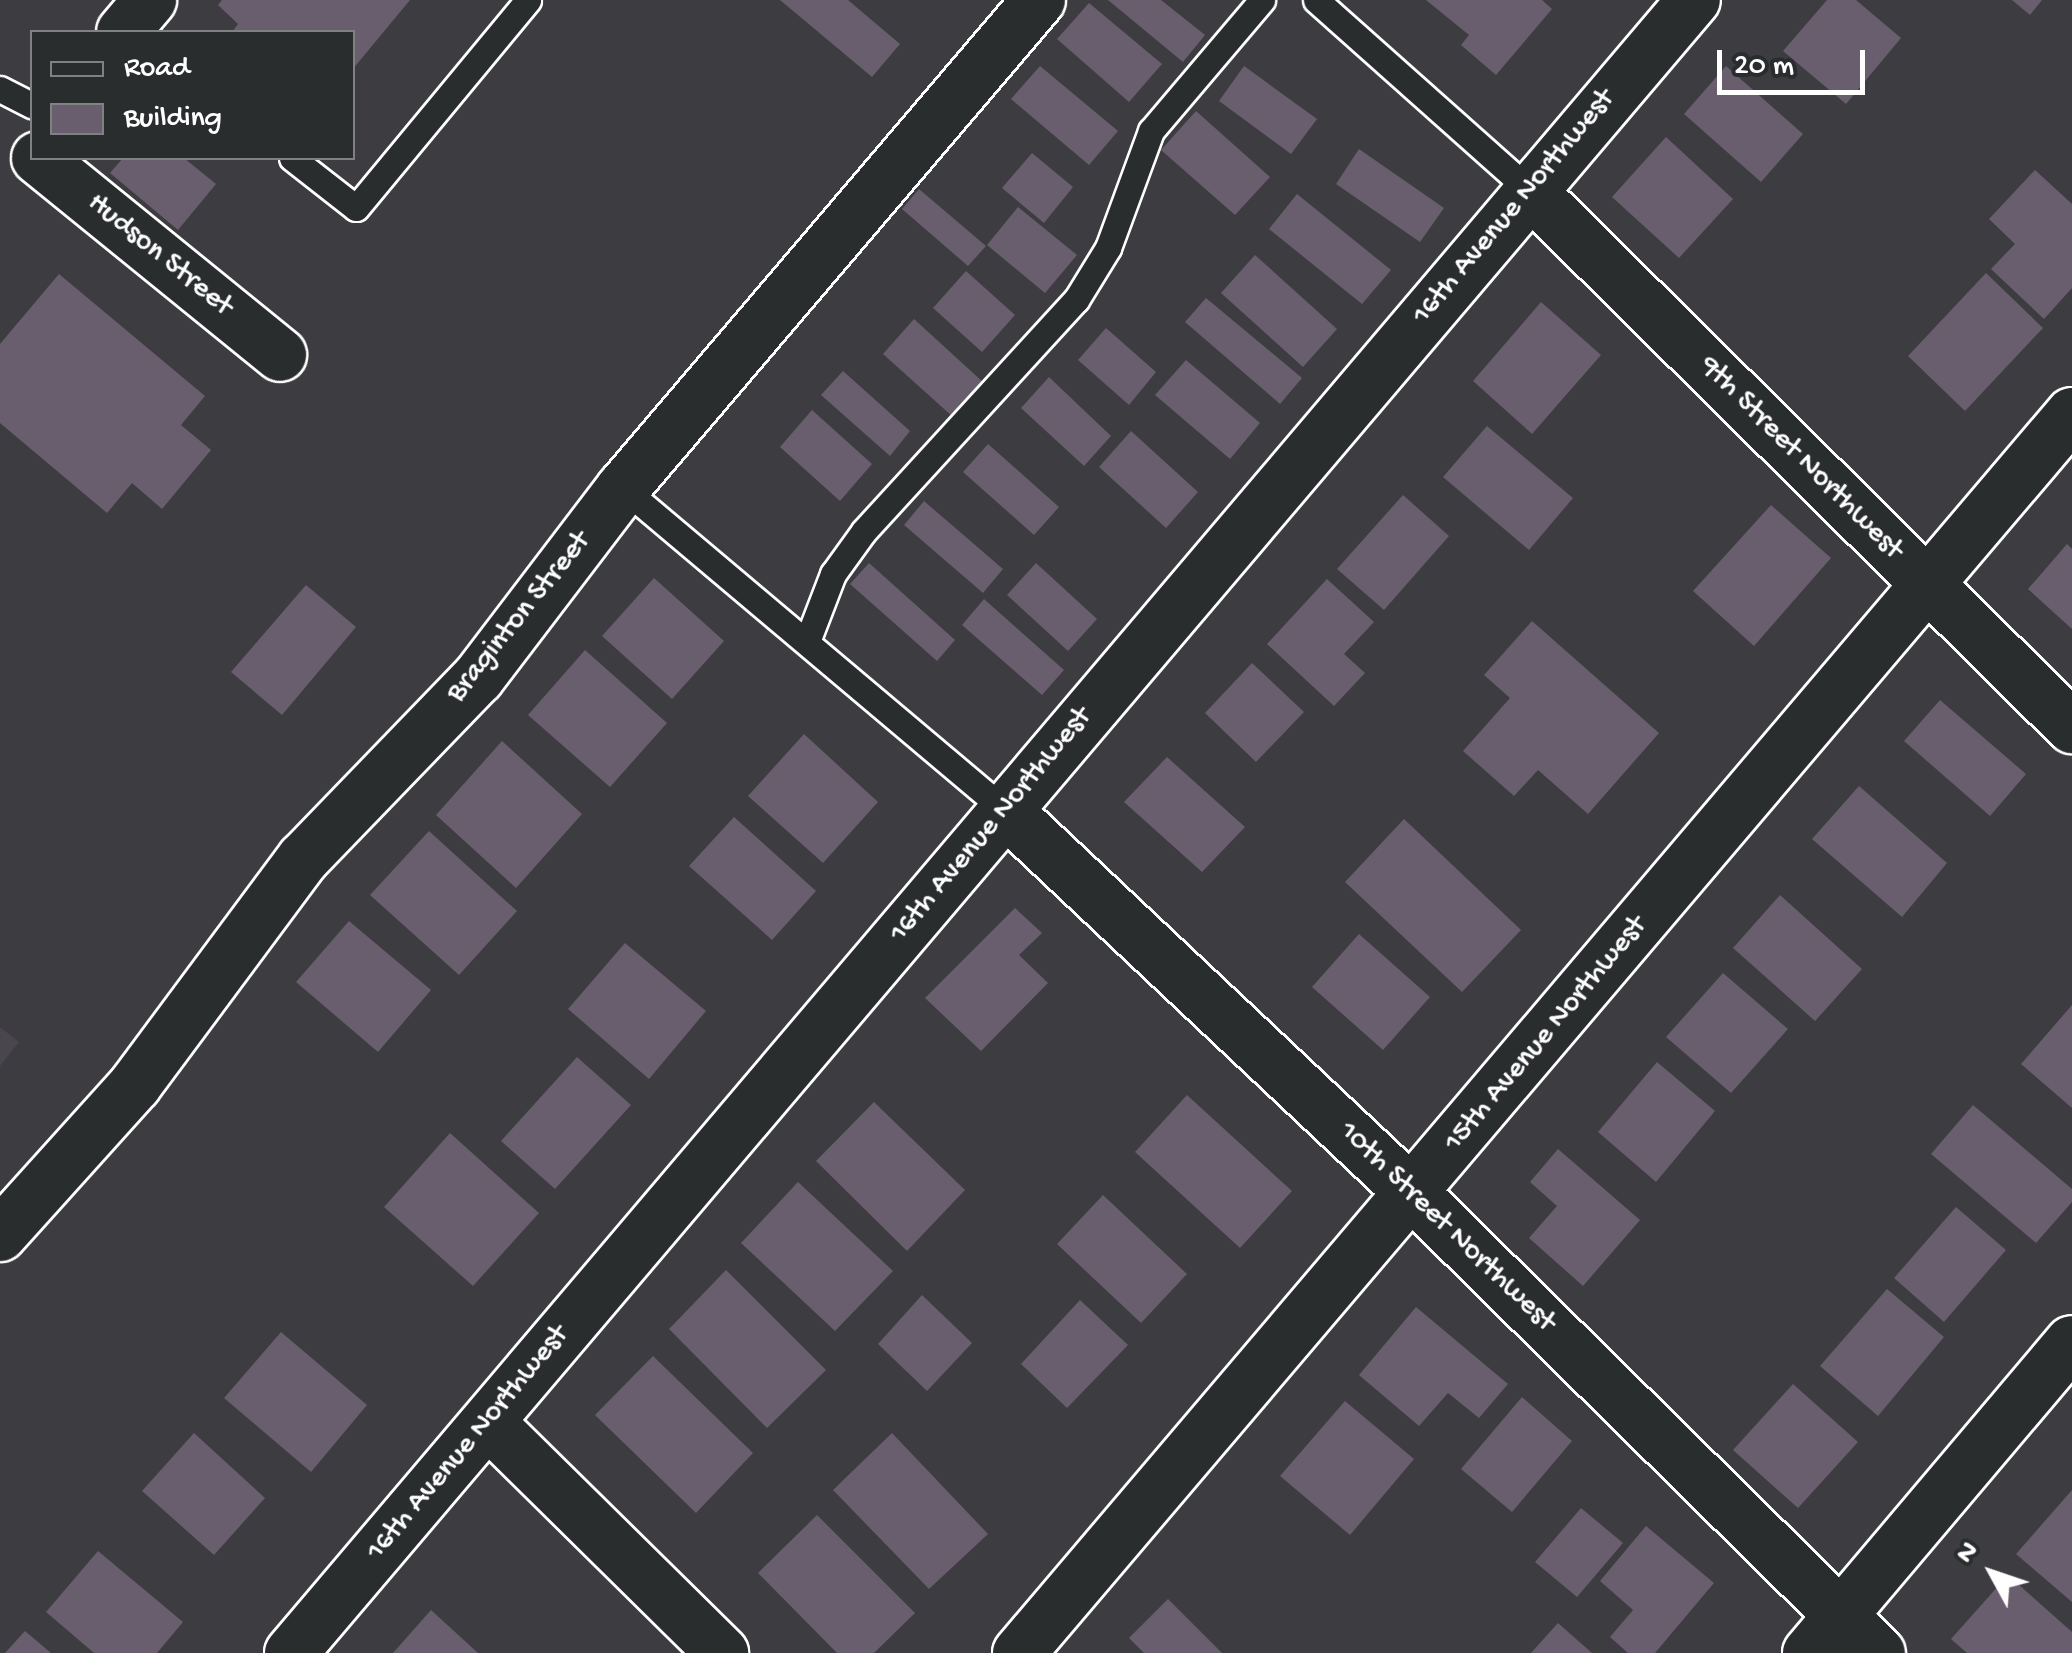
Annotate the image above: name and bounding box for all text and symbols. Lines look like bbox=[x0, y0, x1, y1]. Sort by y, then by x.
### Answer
legend bbox=[30, 30, 355, 160]
scale bar bbox=[1722, 30, 1870, 92]
text: 20 m bbox=[1734, 50, 1794, 85]
text: Road bbox=[124, 52, 190, 87]
street label: 16th Avenue Northwest bbox=[1406, 83, 1624, 333]
text: Building bbox=[124, 102, 222, 137]
street label: Hudson Street bbox=[79, 186, 239, 326]
street label: 9th Street Northwest bbox=[1690, 349, 1910, 569]
street label: Braginton Street bbox=[440, 525, 600, 711]
street label: 16th Avenue Northwest bbox=[883, 701, 1101, 951]
street label: 15th Avenue Northwest bbox=[1438, 910, 1656, 1160]
street label: 10th Street Northwest bbox=[1330, 1115, 1562, 1341]
street label: 16th Avenue Northwest bbox=[360, 1319, 578, 1569]
north arrow bbox=[1942, 1523, 2042, 1623]
text: N bbox=[1950, 1536, 1987, 1571]

